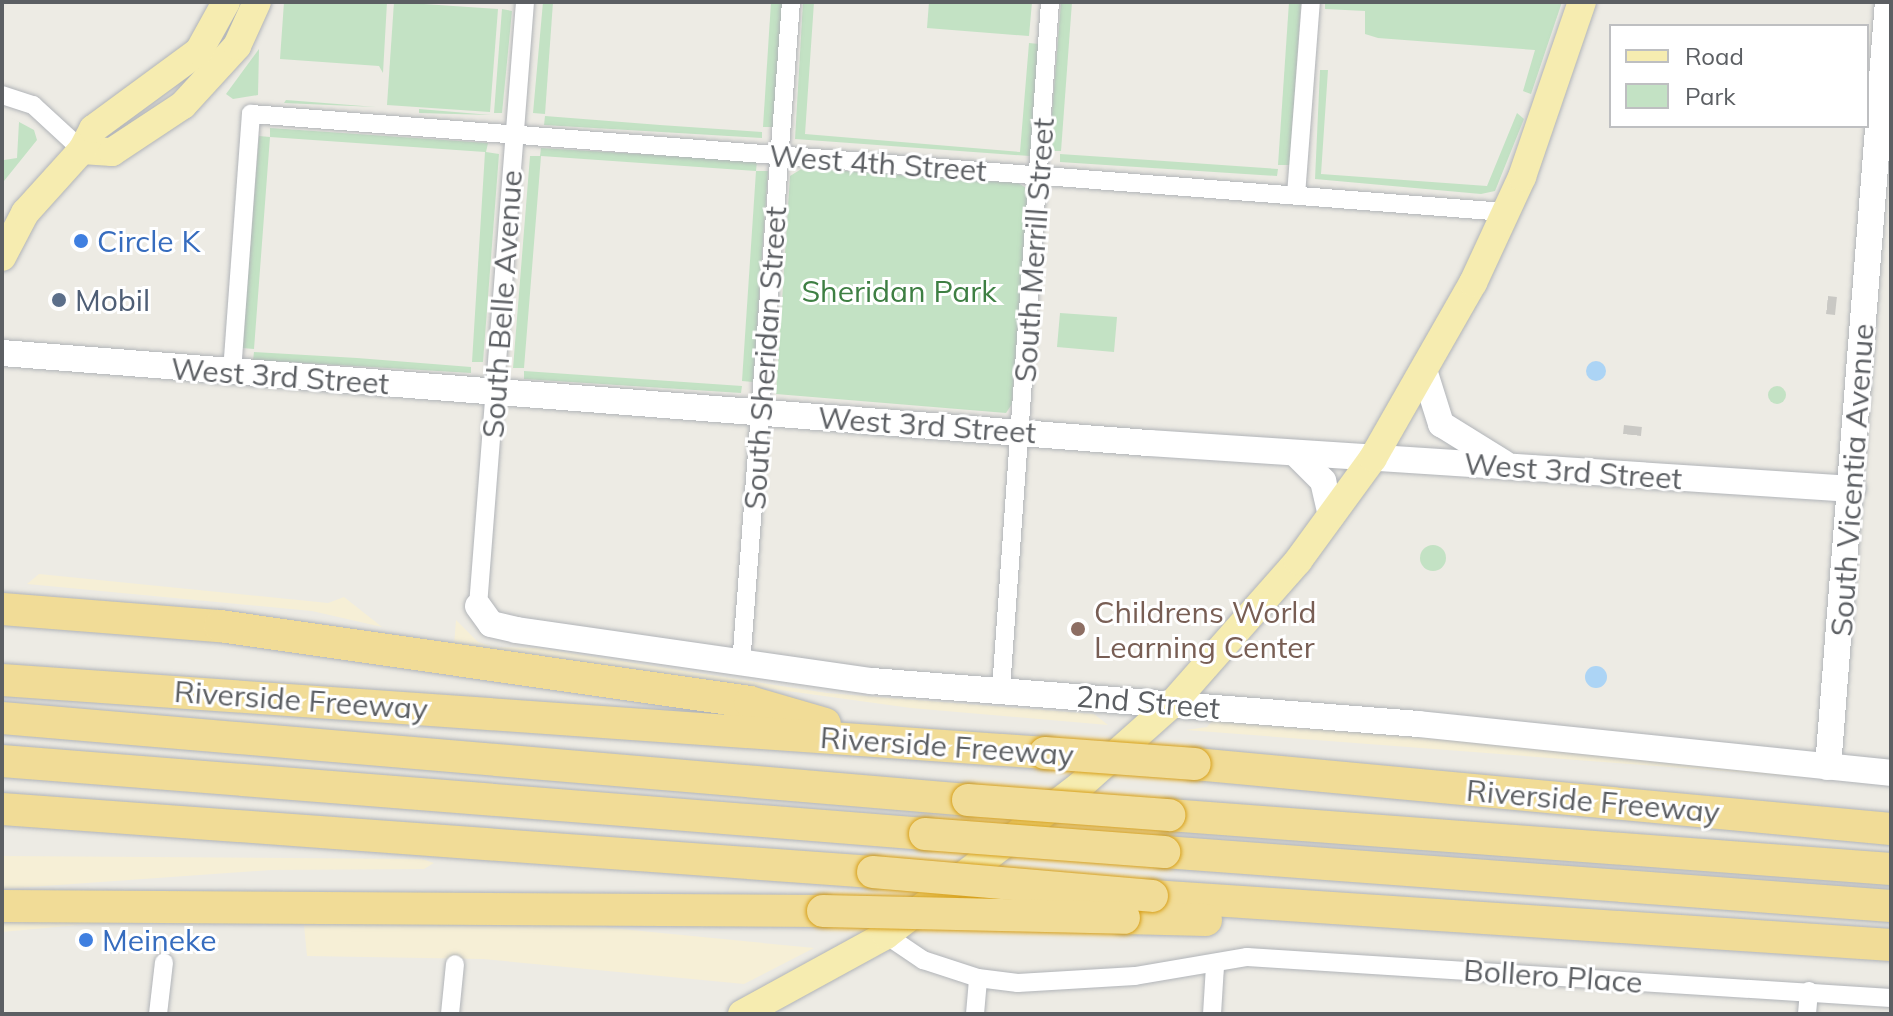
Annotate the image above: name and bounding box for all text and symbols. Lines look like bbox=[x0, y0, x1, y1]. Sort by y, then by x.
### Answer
legend bbox=[1609, 24, 1869, 128]
text: Road bbox=[1685, 41, 1744, 71]
text: Park bbox=[1685, 81, 1736, 111]
street label: South Merrill Street bbox=[1007, 117, 1061, 383]
street label: West 4th Street bbox=[768, 137, 988, 189]
street label: South Belle Avenue bbox=[475, 169, 529, 439]
street label: South Sheridan Street bbox=[736, 205, 794, 511]
place label: Circle K bbox=[97, 223, 201, 259]
marker: Circle K bbox=[72, 232, 90, 250]
park label: Sheridan Park bbox=[801, 273, 997, 309]
place label: Mobil bbox=[75, 282, 150, 318]
marker: Mobil bbox=[50, 291, 68, 309]
street label: South Vicentia Avenue bbox=[1823, 322, 1881, 638]
street label: West 3rd Street bbox=[170, 350, 390, 402]
street label: West 3rd Street bbox=[817, 399, 1037, 451]
street label: West 3rd Street bbox=[1463, 445, 1683, 497]
place label: Childrens World Learning Center bbox=[1094, 594, 1316, 664]
marker: Childrens World Learning Center bbox=[1069, 620, 1087, 638]
street label: Riverside Freeway bbox=[173, 673, 429, 727]
street label: 2nd Street bbox=[1075, 678, 1221, 726]
street label: Riverside Freeway bbox=[819, 719, 1075, 773]
street label: Riverside Freeway bbox=[1465, 772, 1721, 830]
place label: Meineke bbox=[102, 922, 216, 958]
marker: Meineke bbox=[77, 931, 95, 949]
street label: Bollero Place bbox=[1462, 952, 1644, 1000]

